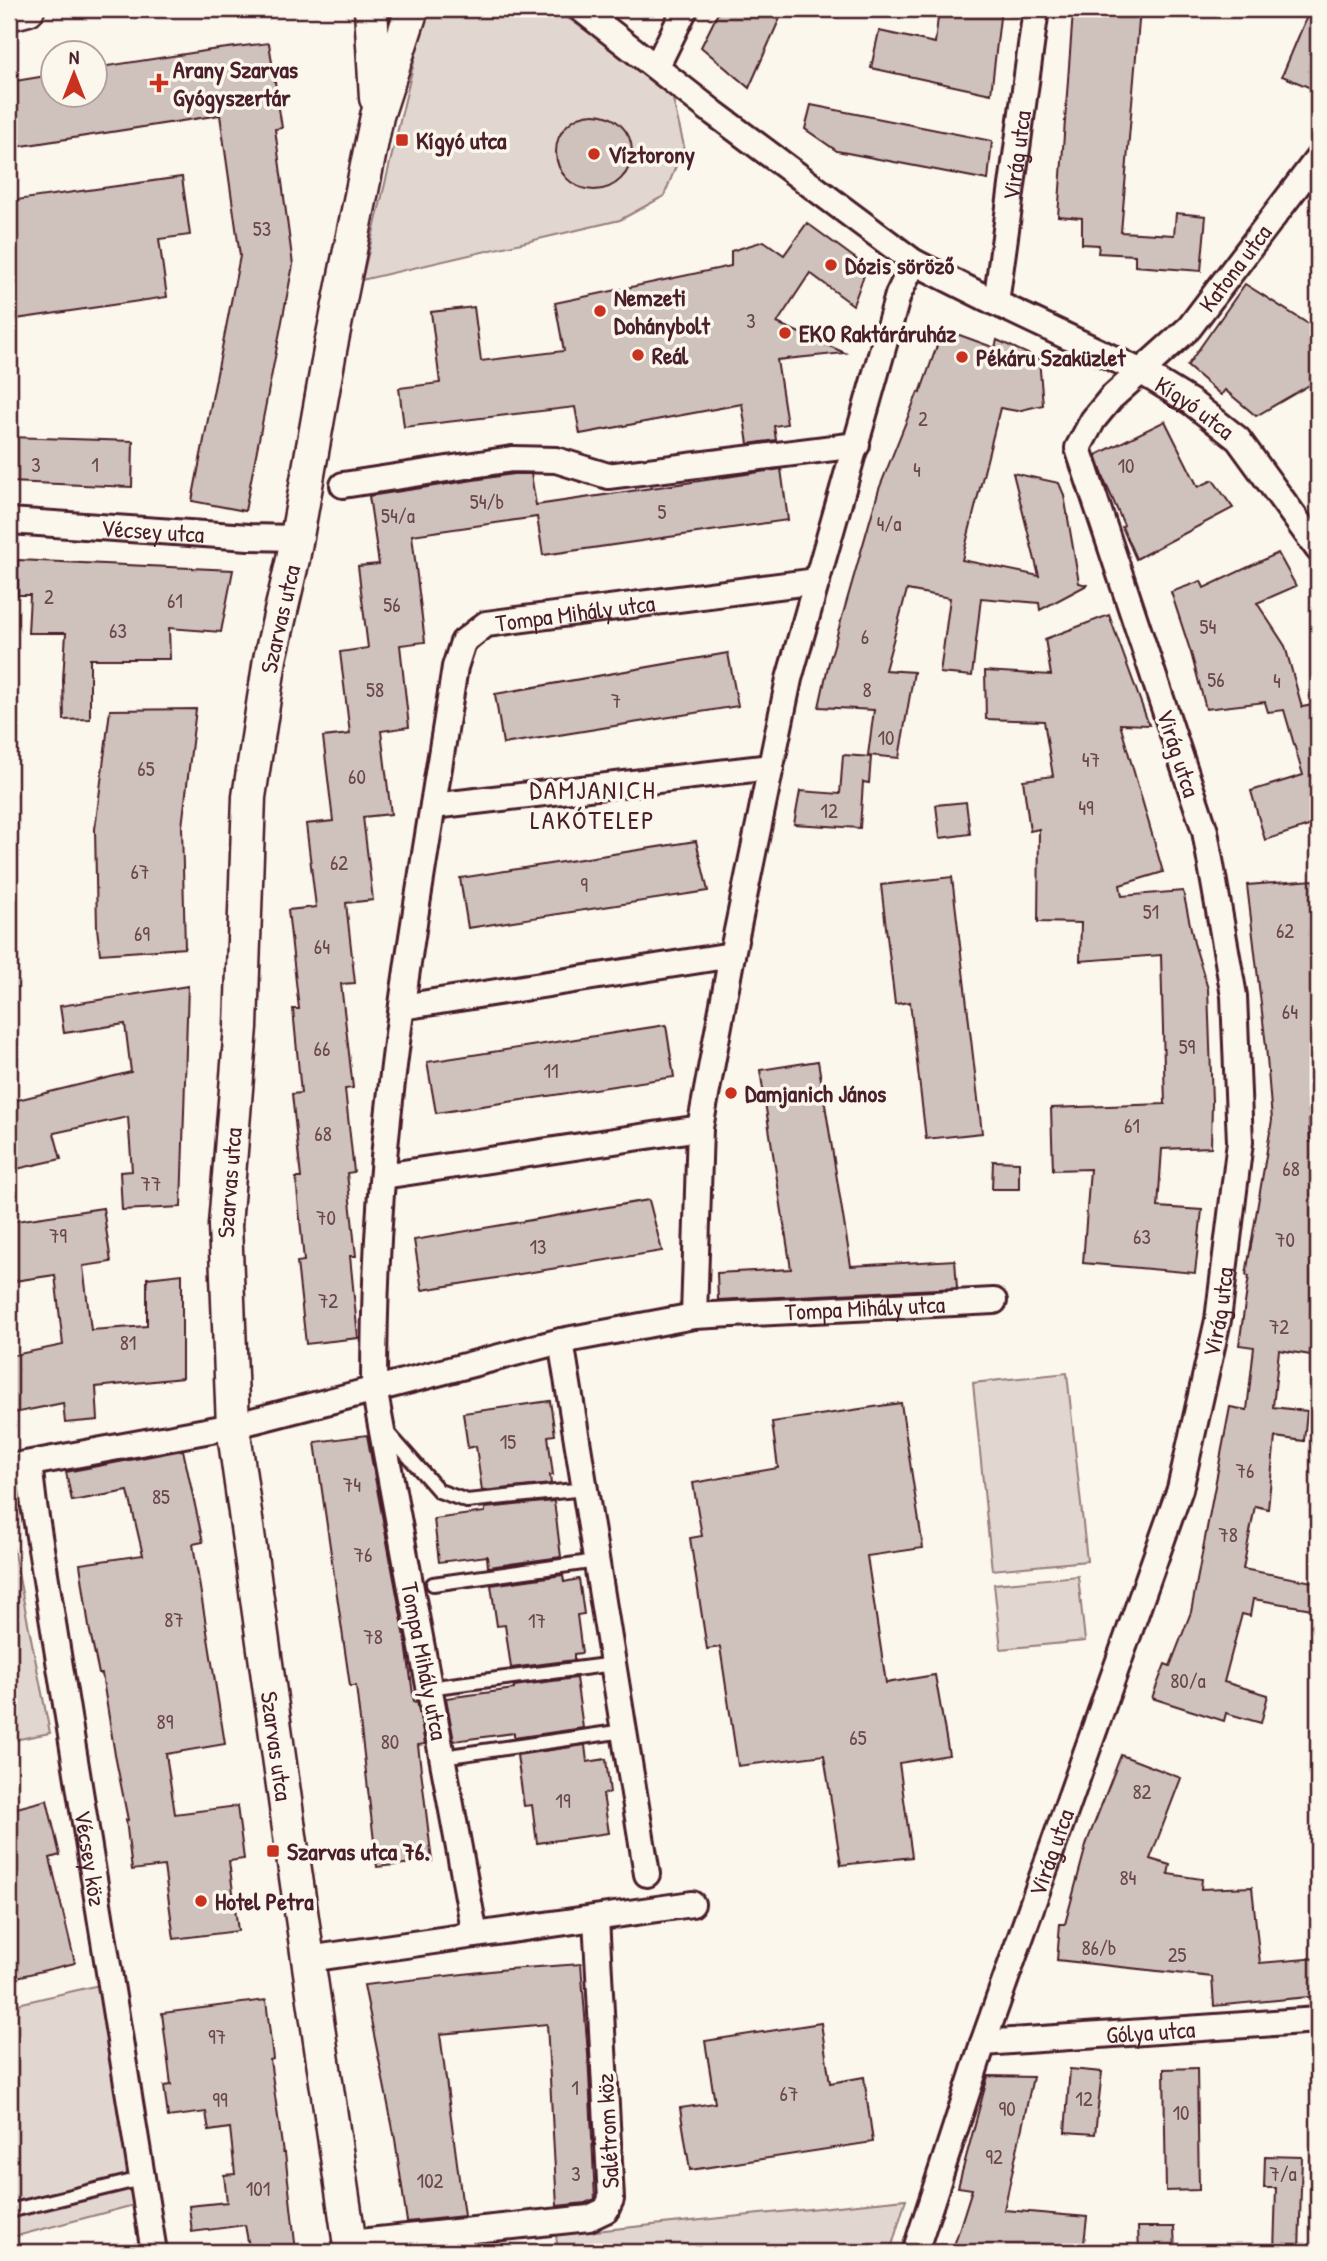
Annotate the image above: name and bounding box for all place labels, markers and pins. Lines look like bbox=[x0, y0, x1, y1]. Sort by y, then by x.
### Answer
place label: Arany Szarvas Gyógyszertár bbox=[173, 53, 298, 114]
marker: Arany Szarvas Gyógyszertár bbox=[151, 75, 167, 91]
place label: Kígyó utca bbox=[416, 124, 507, 157]
marker: Kígyó utca bbox=[394, 132, 410, 148]
place label: Víztorony bbox=[608, 138, 695, 171]
marker: Víztorony bbox=[586, 146, 602, 162]
place label: Dózis söröző bbox=[845, 249, 955, 281]
marker: Dózis söröző bbox=[823, 257, 839, 273]
place label: Nemzeti Dohánybolt bbox=[614, 281, 711, 342]
marker: Nemzeti Dohánybolt bbox=[592, 303, 608, 319]
place label: EKO Raktáráruház bbox=[799, 317, 957, 349]
marker: EKO Raktáráruház bbox=[777, 325, 793, 341]
place label: Reál bbox=[652, 339, 689, 371]
place label: Pékáru Szaküzlet bbox=[976, 341, 1126, 373]
marker: Reál bbox=[630, 347, 646, 363]
marker: Pékáru Szaküzlet bbox=[954, 349, 970, 365]
place label: Damjanich János bbox=[745, 1077, 886, 1109]
marker: Damjanich János bbox=[723, 1085, 739, 1101]
place label: Szarvas utca 76. bbox=[287, 1835, 429, 1867]
marker: Szarvas utca 76. bbox=[265, 1843, 281, 1859]
place label: Hotel Petra bbox=[215, 1885, 314, 1917]
marker: Hotel Petra bbox=[193, 1893, 209, 1909]

